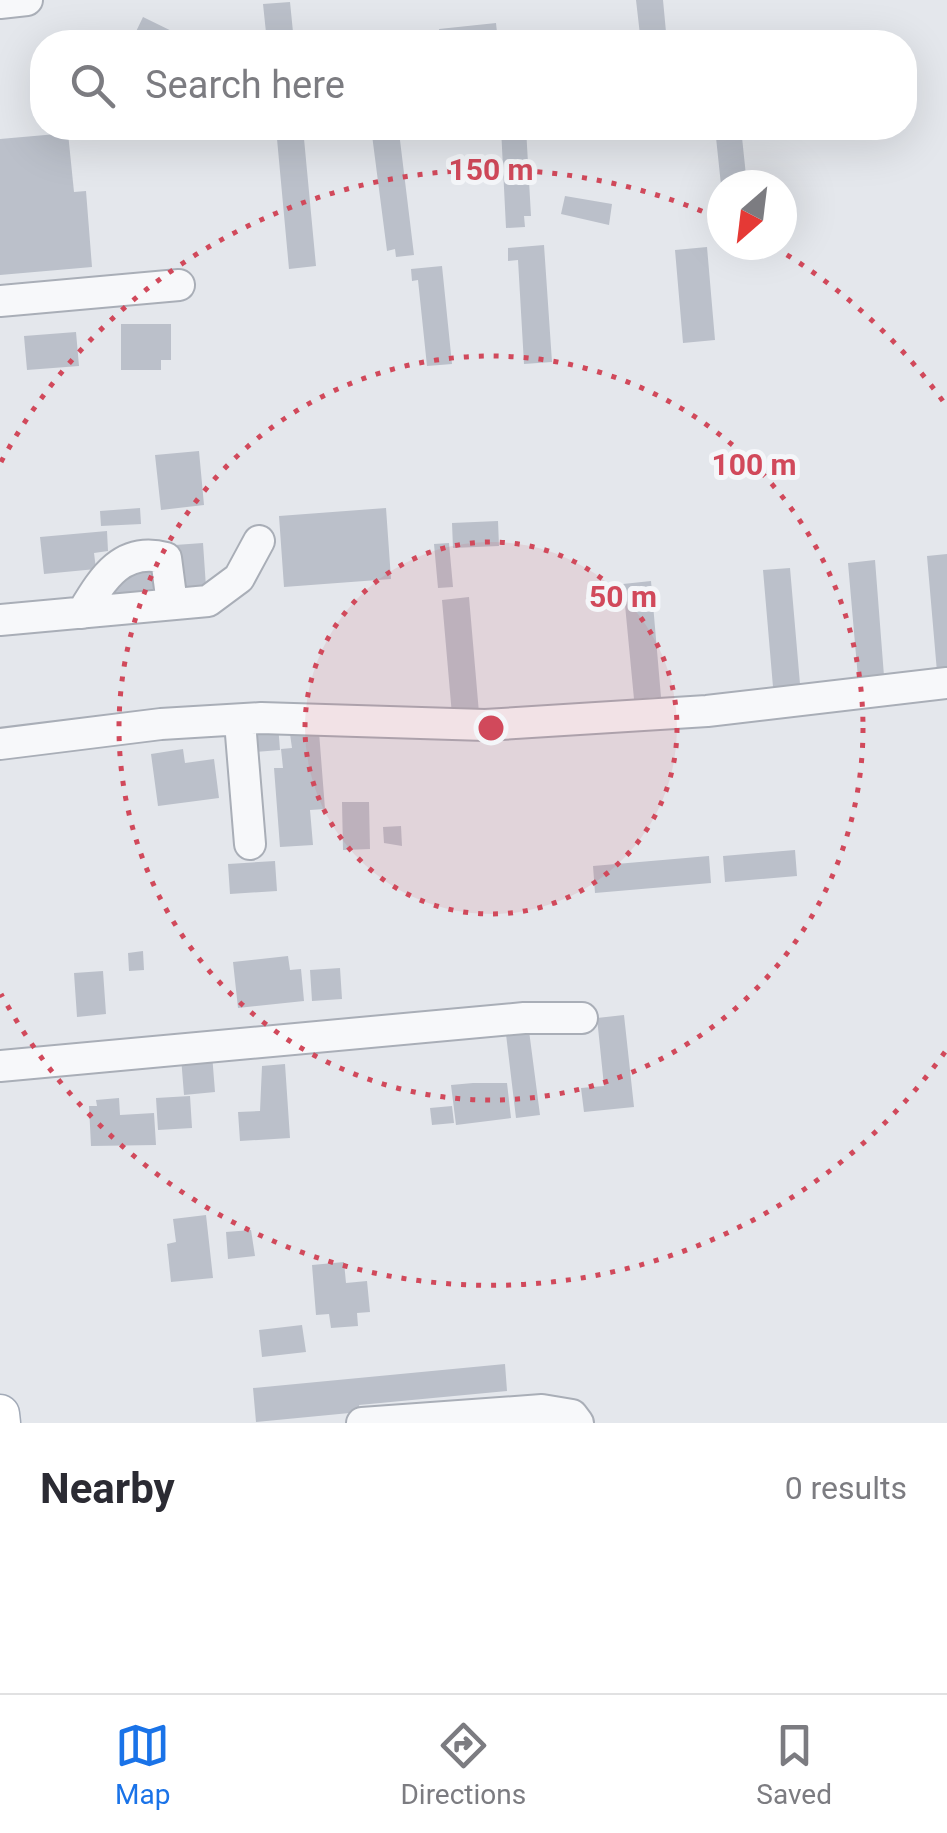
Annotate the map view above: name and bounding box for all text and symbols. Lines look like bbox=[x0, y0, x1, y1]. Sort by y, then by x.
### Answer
search box bbox=[30, 30, 917, 140]
icon: search bbox=[65, 58, 120, 113]
text: Search here bbox=[145, 63, 345, 107]
text: 150 m bbox=[448, 152, 534, 187]
north arrow bbox=[707, 170, 797, 260]
text: 100 m bbox=[711, 447, 797, 482]
text: 50 m bbox=[589, 579, 657, 614]
centre of rings bbox=[473, 710, 509, 746]
text: Nearby bbox=[40, 1464, 175, 1513]
text: 0 results bbox=[785, 1469, 907, 1507]
tab: Map bbox=[115, 1718, 170, 1811]
tab: Directions bbox=[400, 1718, 526, 1811]
tab: Saved bbox=[756, 1718, 832, 1811]

